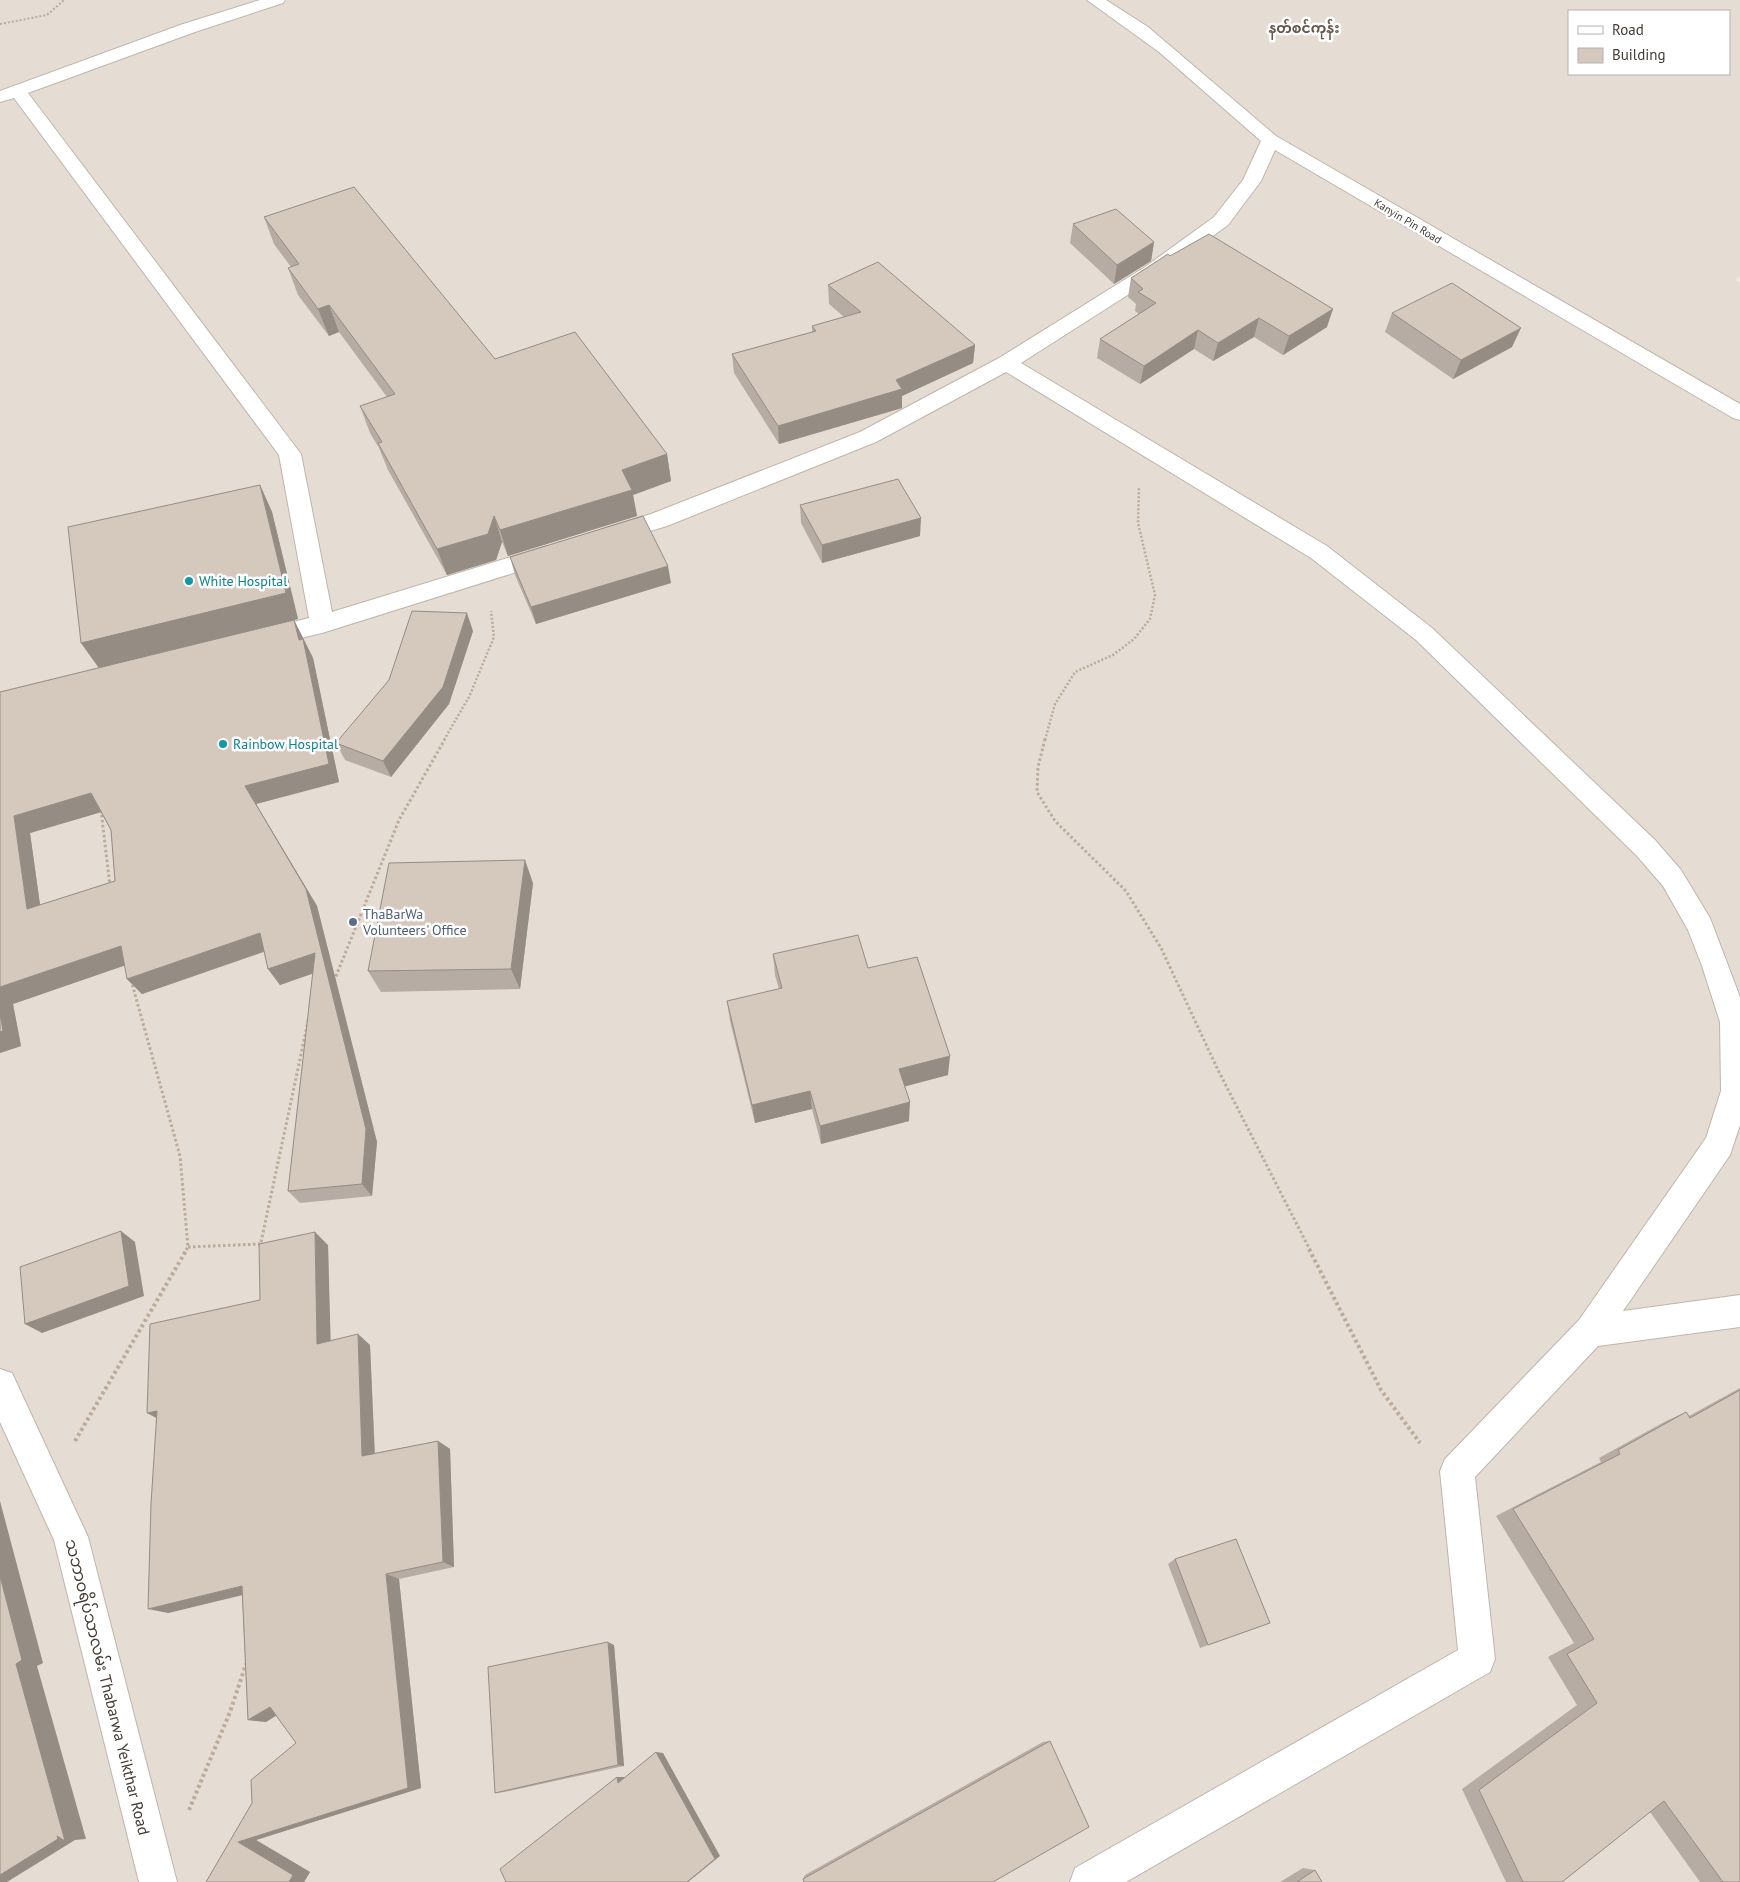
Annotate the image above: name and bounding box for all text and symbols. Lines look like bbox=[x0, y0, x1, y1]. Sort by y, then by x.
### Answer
legend bbox=[1568, 10, 1730, 75]
district label: နတ်စင်ကုန်း bbox=[1268, 18, 1340, 40]
text: Road bbox=[1612, 20, 1644, 39]
text: Building bbox=[1612, 45, 1666, 64]
street label: Kanyin Pin Road bbox=[1372, 195, 1444, 247]
place label: White Hospital bbox=[199, 572, 287, 590]
marker: White Hospital bbox=[183, 575, 195, 587]
place label: Rainbow Hospital bbox=[233, 735, 338, 753]
marker: Rainbow Hospital bbox=[217, 738, 229, 750]
place label: ThaBarWa Volunteers' Office bbox=[362, 905, 467, 939]
marker: ThaBarWa Volunteers' Office bbox=[347, 916, 359, 928]
street label: သဘာဝရိပ်သာလမ်း Thabarwa Yeikthar Road bbox=[58, 1537, 155, 1838]

